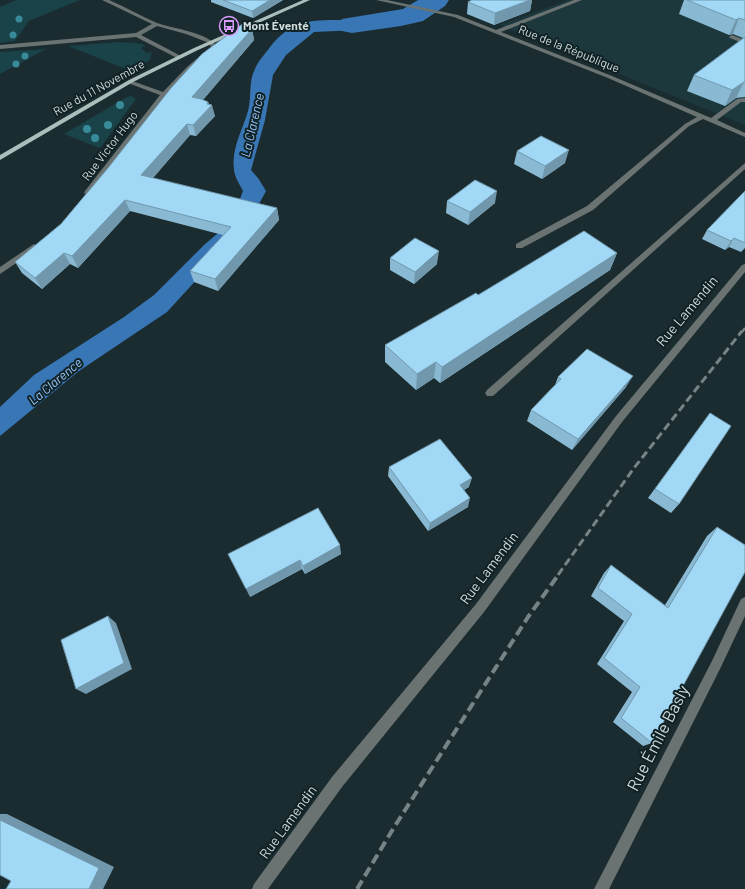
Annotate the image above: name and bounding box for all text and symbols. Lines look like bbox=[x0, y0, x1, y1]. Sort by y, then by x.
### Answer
bus stop icon: Mont Éventé bbox=[218, 15, 240, 37]
place label: Mont Éventé bbox=[243, 18, 309, 32]
street label: Rue de la République bbox=[517, 21, 622, 75]
street label: Rue du 11 Novembre bbox=[50, 56, 147, 118]
water label: La Clarence bbox=[237, 91, 267, 159]
street label: Rue Victor Hugo bbox=[78, 108, 140, 183]
street label: Rue Lamendin bbox=[652, 272, 721, 349]
water label: La Clarence bbox=[25, 354, 85, 408]
street label: Rue Lamendin bbox=[456, 528, 521, 607]
street label: Rue Émile Basly bbox=[622, 681, 692, 794]
street label: Rue Lamendin bbox=[255, 782, 320, 862]

